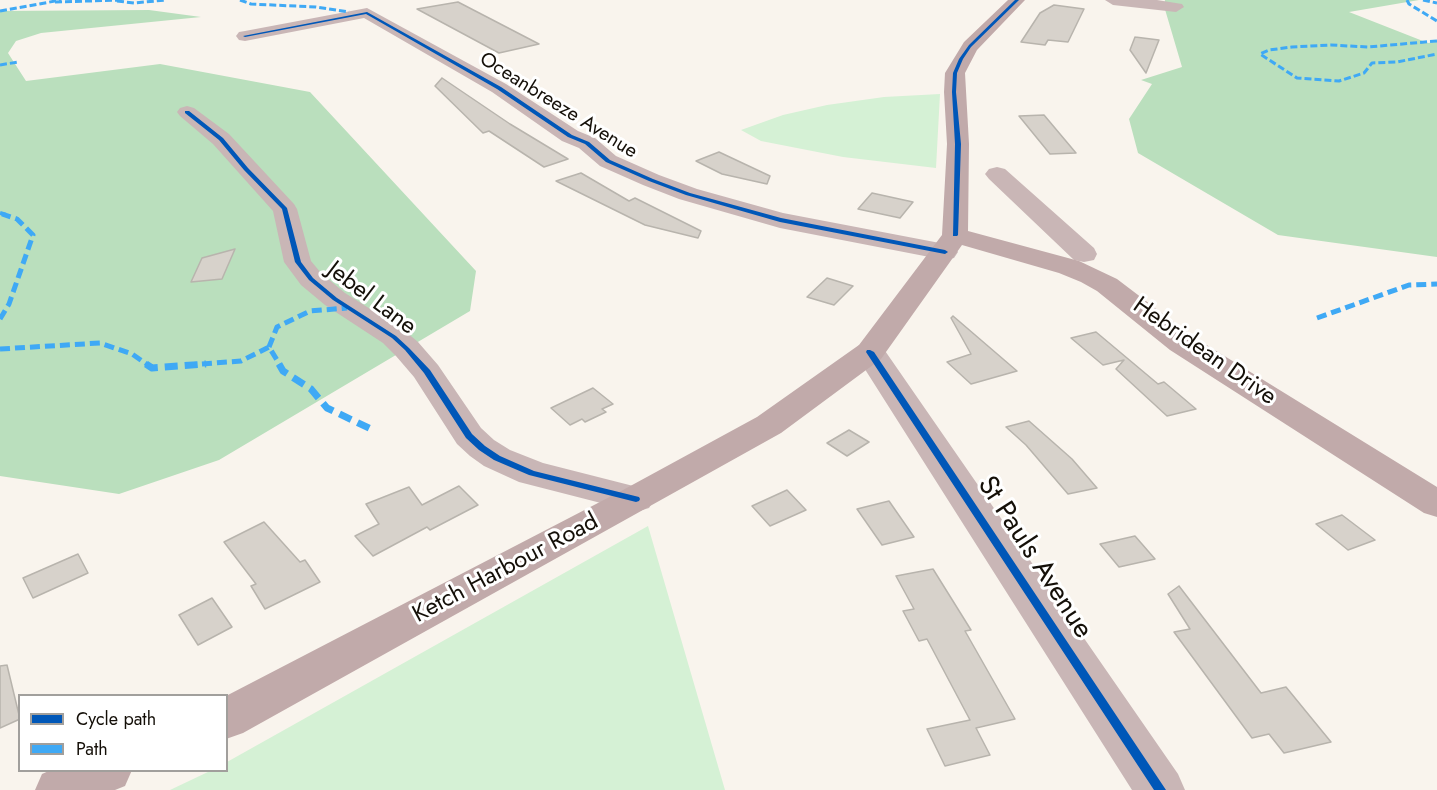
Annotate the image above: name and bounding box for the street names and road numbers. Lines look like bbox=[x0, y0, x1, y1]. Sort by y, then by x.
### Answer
street label: Oceanbreeze Avenue bbox=[475, 48, 641, 164]
street label: Jebel Lane bbox=[321, 256, 421, 342]
street label: Hebridean Drive bbox=[1127, 292, 1281, 412]
street label: St Pauls Avenue bbox=[969, 471, 1099, 645]
street label: Ketch Harbour Road bbox=[408, 508, 604, 630]

